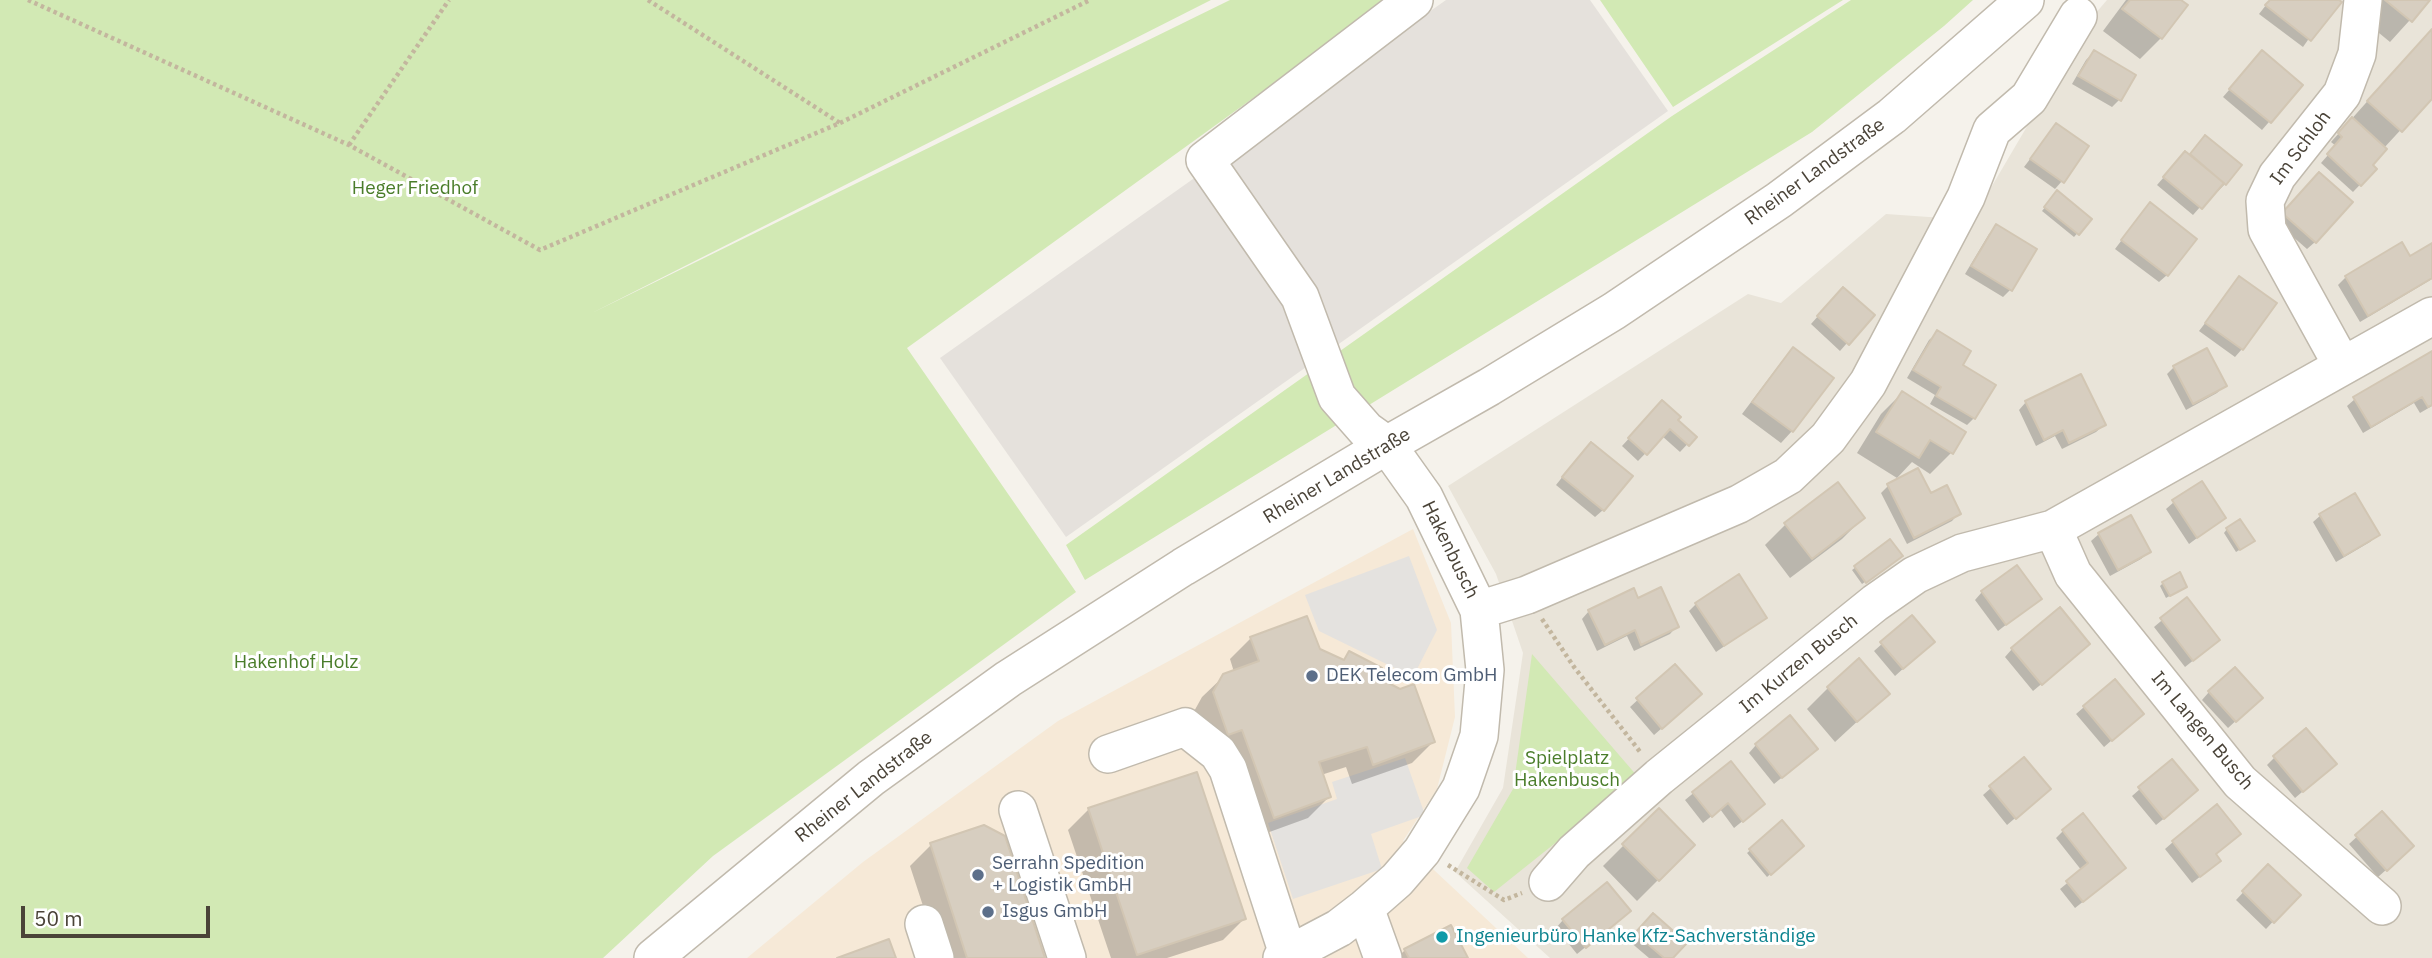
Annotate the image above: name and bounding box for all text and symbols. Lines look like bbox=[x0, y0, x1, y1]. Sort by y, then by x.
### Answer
street label: Im Schloh bbox=[2266, 107, 2336, 189]
street label: Rheiner Landstraße bbox=[1740, 113, 1890, 231]
park label: Heger Friedhof bbox=[352, 178, 478, 200]
street label: Rheiner Landstraße bbox=[1259, 423, 1415, 529]
street label: Hakenbusch bbox=[1417, 497, 1483, 603]
street label: Im Kurzen Busch bbox=[1735, 609, 1863, 719]
park label: Hakenhof Holz bbox=[234, 652, 358, 674]
place label: DEK Telecom GmbH bbox=[1326, 665, 1497, 687]
street label: Im Langen Busch bbox=[2146, 667, 2258, 795]
marker: DEK Telecom GmbH bbox=[1304, 668, 1320, 684]
street label: Rheiner Landstraße bbox=[791, 726, 937, 848]
park label: Spielplatz Hakenbusch bbox=[1514, 748, 1620, 792]
place label: Serrahn Spedition + Logistik GmbH bbox=[992, 853, 1145, 897]
marker: Serrahn Spedition + Logistik GmbH bbox=[970, 867, 986, 883]
scale bar bbox=[24, 892, 214, 936]
place label: Isgus GmbH bbox=[1002, 901, 1107, 923]
text: 50 m bbox=[34, 904, 83, 932]
marker: Isgus GmbH bbox=[980, 904, 996, 920]
place label: Ingenieurbüro Hanke Kfz-Sachverständige bbox=[1456, 926, 1816, 948]
marker: Ingenieurbüro Hanke Kfz-Sachverständige bbox=[1434, 929, 1450, 945]

